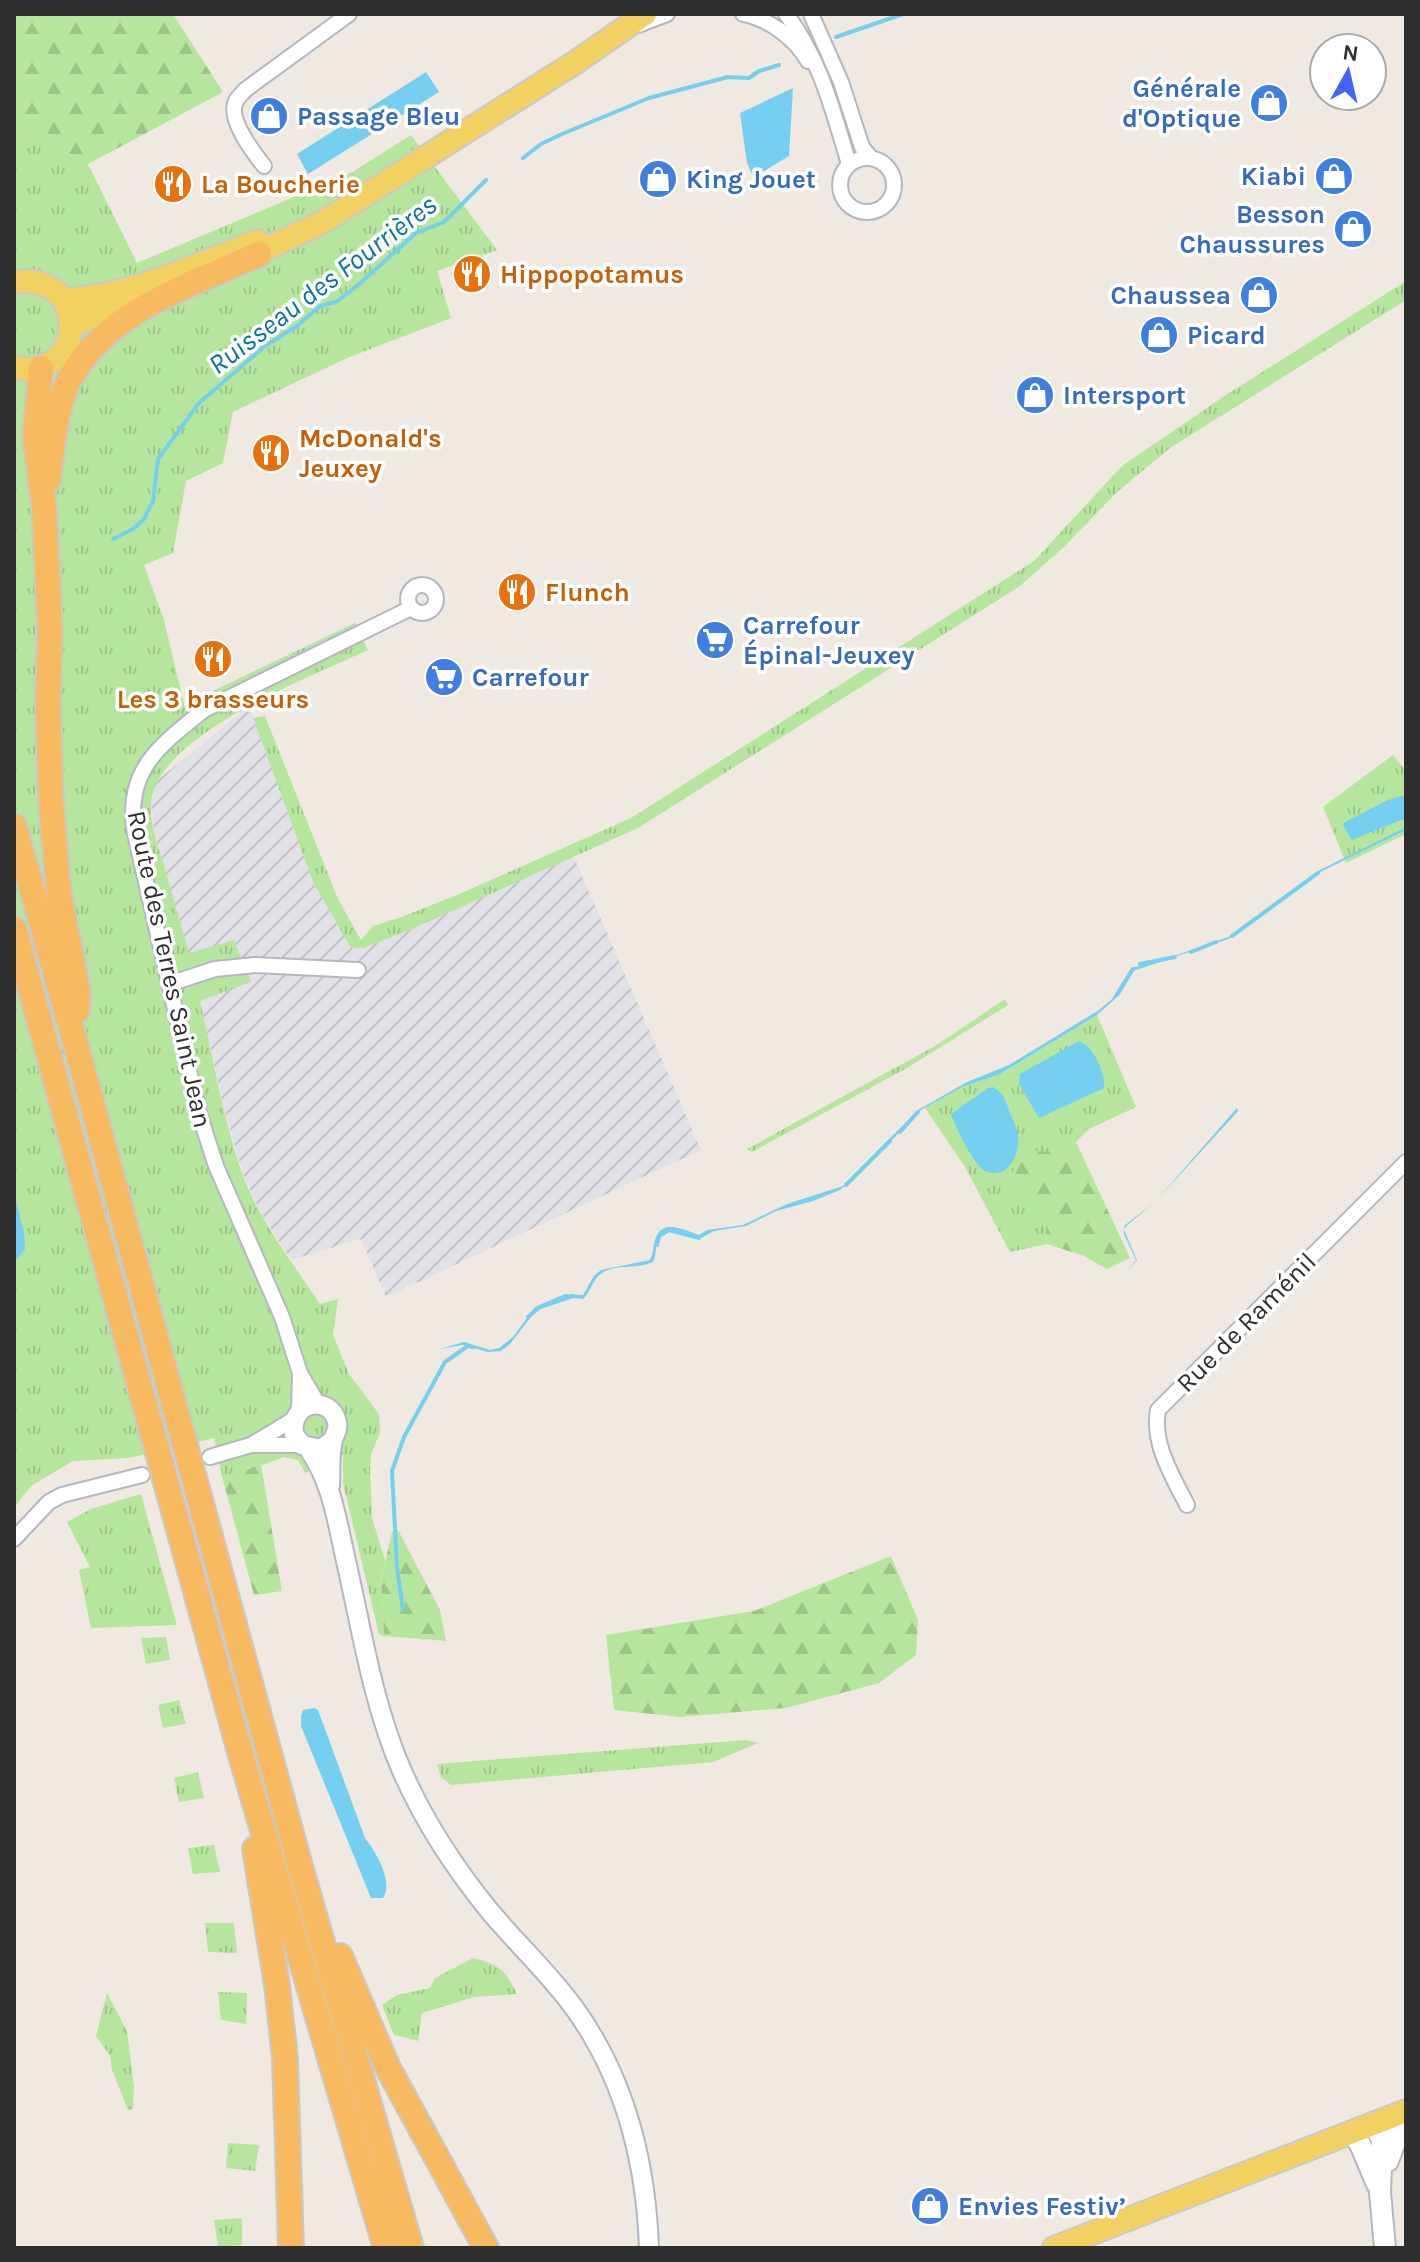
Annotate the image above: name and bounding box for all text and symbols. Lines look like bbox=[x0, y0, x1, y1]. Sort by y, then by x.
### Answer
north arrow bbox=[1308, 32, 1388, 112]
text: N bbox=[1341, 39, 1360, 67]
place label: Générale d'Optique bbox=[1122, 73, 1241, 134]
shop icon: Générale d'Optique bbox=[1248, 82, 1290, 124]
shop icon: Passage Bleu bbox=[248, 95, 290, 137]
place label: Passage Bleu bbox=[297, 101, 460, 132]
shop icon: Kiabi bbox=[1313, 155, 1355, 197]
shop icon: King Jouet bbox=[637, 158, 679, 200]
place label: Kiabi bbox=[1241, 161, 1306, 192]
restaurant icon: La Boucherie bbox=[152, 163, 194, 205]
place label: King Jouet bbox=[686, 164, 816, 195]
place label: La Boucherie bbox=[201, 169, 360, 200]
water label: Ruisseau des Fourrières bbox=[202, 188, 443, 381]
place label: Besson Chaussures bbox=[1179, 199, 1325, 260]
shop icon: Besson Chaussures bbox=[1332, 208, 1374, 250]
restaurant icon: Hippopotamus bbox=[451, 253, 493, 295]
place label: Hippopotamus bbox=[500, 259, 684, 290]
shop icon: Chaussea bbox=[1238, 274, 1280, 316]
place label: Chaussea bbox=[1110, 280, 1231, 311]
shop icon: Picard bbox=[1138, 314, 1180, 356]
place label: Picard bbox=[1187, 320, 1266, 351]
shop icon: Intersport bbox=[1014, 374, 1056, 416]
place label: Intersport bbox=[1063, 380, 1186, 411]
place label: McDonald's Jeuxey bbox=[299, 423, 442, 484]
restaurant icon: McDonald's Jeuxey bbox=[250, 432, 292, 474]
restaurant icon: Flunch bbox=[496, 571, 538, 613]
place label: Flunch bbox=[545, 577, 630, 608]
place label: Carrefour Épinal-Jeuxey bbox=[743, 610, 915, 671]
supermarket icon: Carrefour Épinal-Jeuxey bbox=[694, 619, 736, 661]
restaurant icon: Les 3 brasseurs bbox=[192, 638, 234, 680]
supermarket icon: Carrefour bbox=[423, 656, 465, 698]
place label: Carrefour bbox=[472, 662, 589, 693]
place label: Les 3 brasseurs bbox=[117, 684, 309, 715]
street label: Route des Terres Saint Jean bbox=[121, 808, 218, 1131]
street label: Rue de Raménil bbox=[1170, 1246, 1323, 1399]
shop icon: Envies Festiv’ bbox=[909, 2185, 951, 2227]
place label: Envies Festiv’ bbox=[958, 2191, 1126, 2222]

